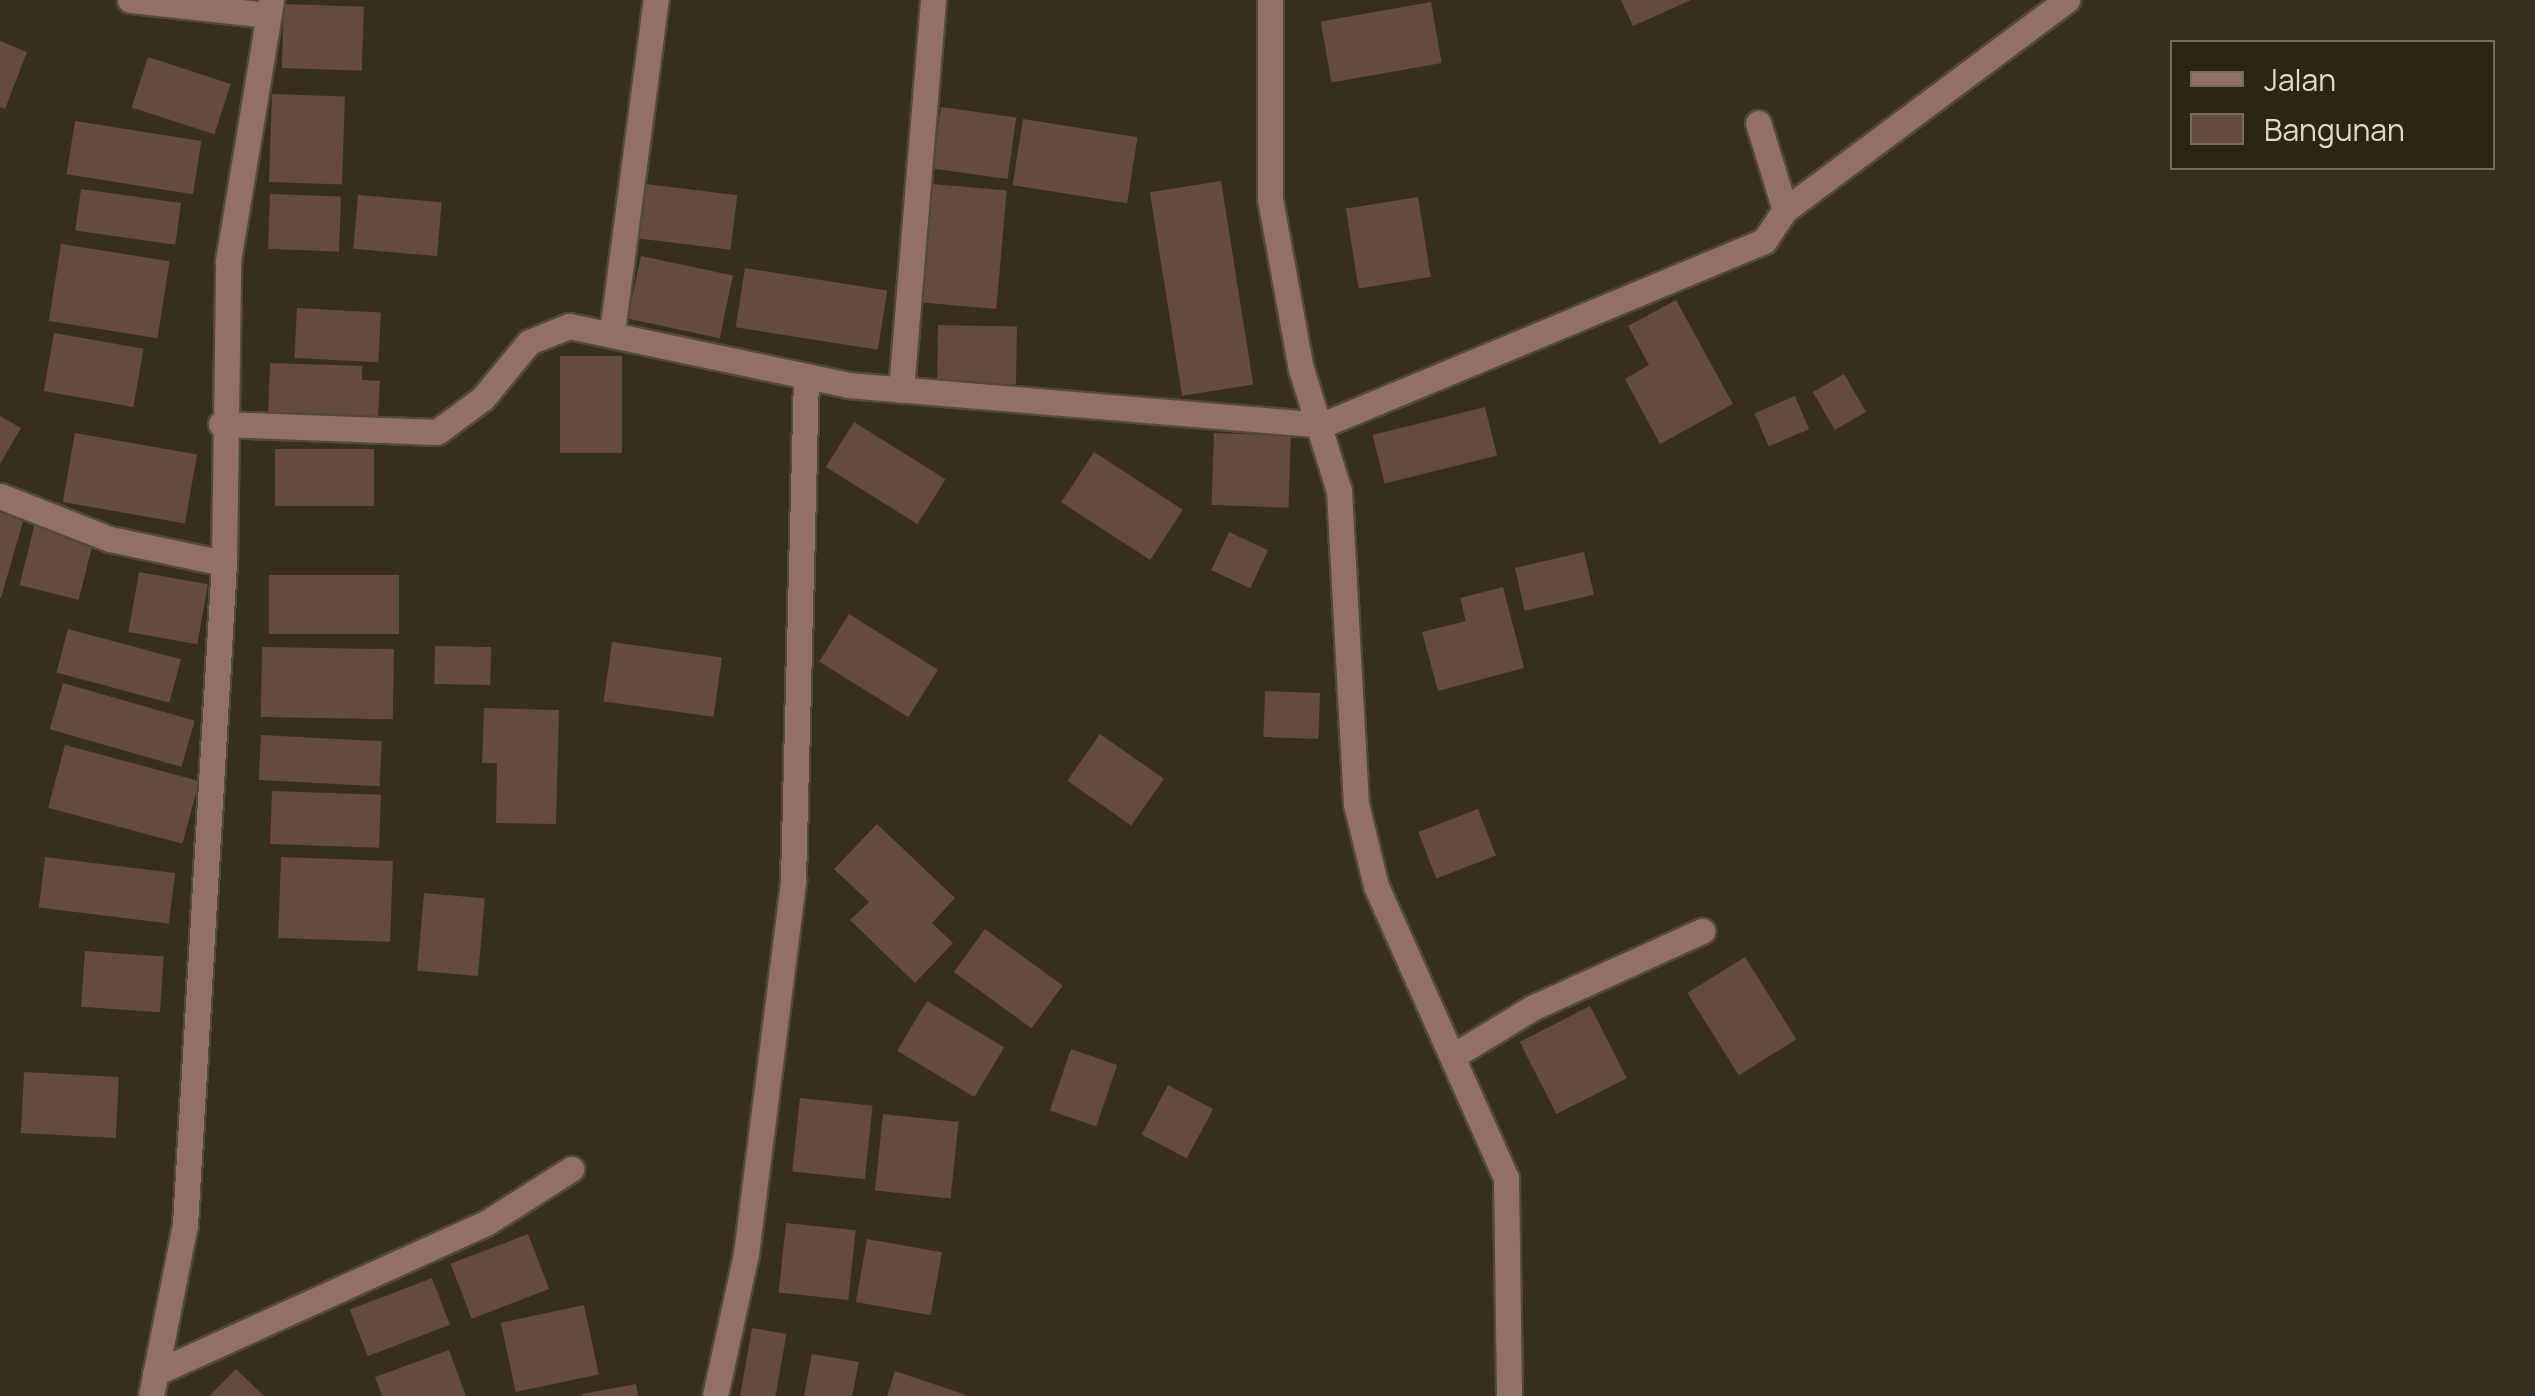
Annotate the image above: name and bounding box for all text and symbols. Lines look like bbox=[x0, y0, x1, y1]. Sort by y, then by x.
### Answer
legend bbox=[2170, 40, 2495, 170]
text: Jalan bbox=[2264, 59, 2336, 100]
text: Bangunan bbox=[2264, 109, 2405, 150]

